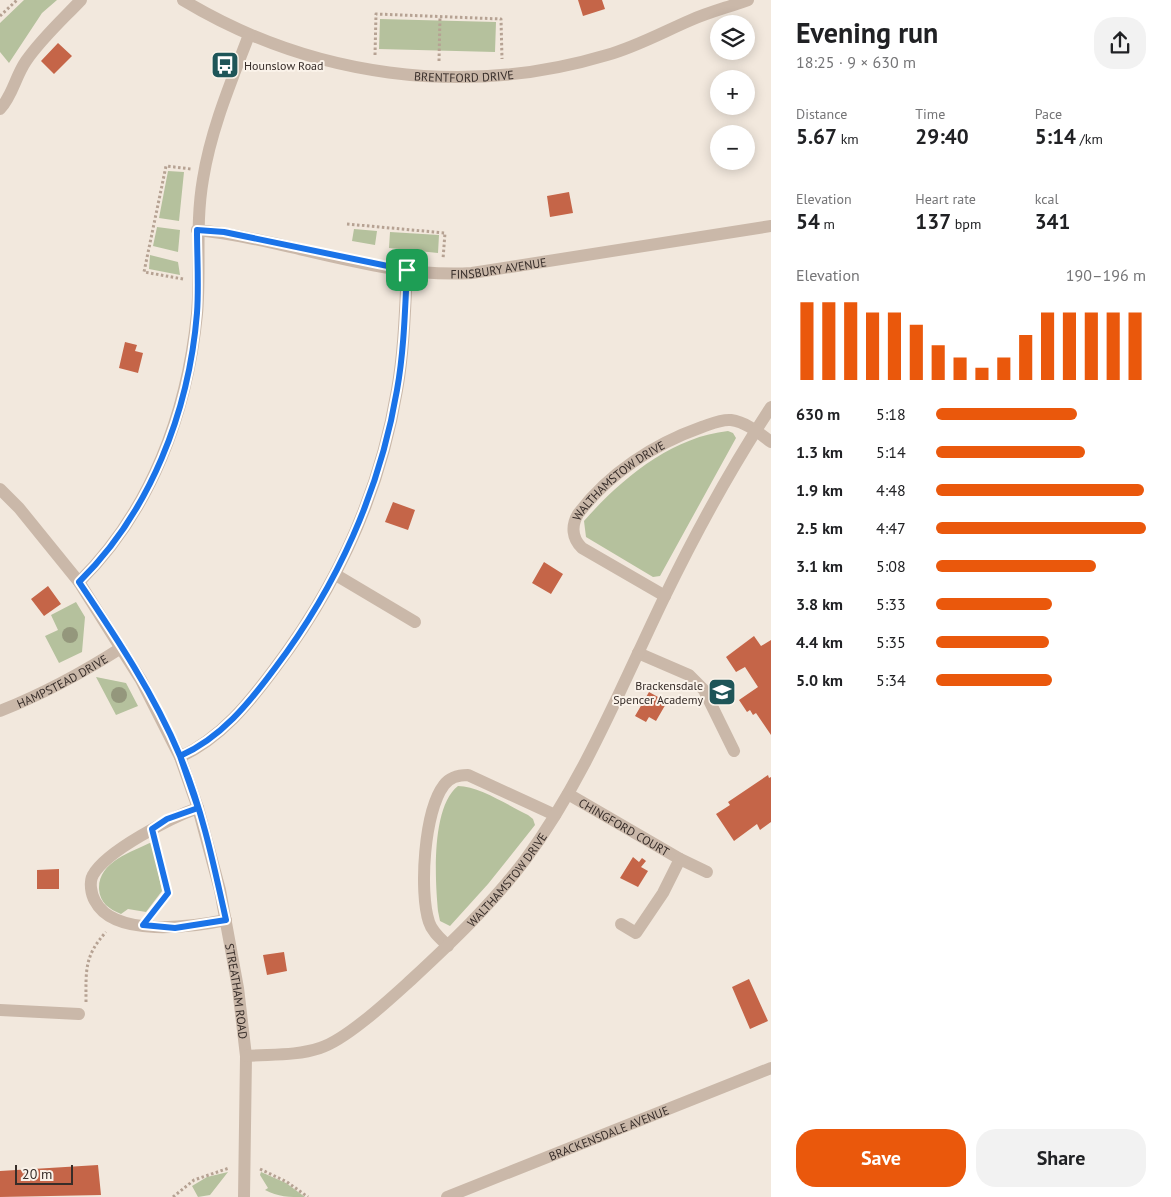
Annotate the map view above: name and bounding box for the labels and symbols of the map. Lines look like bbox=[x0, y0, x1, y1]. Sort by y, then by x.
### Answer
bus stop icon: Hounslow Road bbox=[210, 50, 240, 80]
place label: Hounslow Road bbox=[244, 58, 324, 73]
street label: BRENTFORD DRIVE bbox=[413, 66, 514, 84]
pin bbox=[386, 249, 428, 291]
street label: FINSBURY AVENUE bbox=[450, 254, 547, 281]
street label: WALTHAMSTOW DRIVE bbox=[569, 437, 667, 523]
street label: HAMPSTEAD DRIVE bbox=[14, 651, 110, 711]
school or university icon: Brackensdale Spencer Academy bbox=[707, 677, 737, 707]
place label: Brackensdale Spencer Academy bbox=[613, 678, 703, 707]
street label: CHINGFORD COURT bbox=[576, 794, 672, 859]
street label: WALTHAMSTOW DRIVE bbox=[464, 829, 550, 930]
street label: STREATHAM ROAD bbox=[222, 942, 251, 1040]
street label: BRACKENSDALE AVENUE bbox=[547, 1102, 671, 1163]
scale bar bbox=[15, 1162, 72, 1185]

